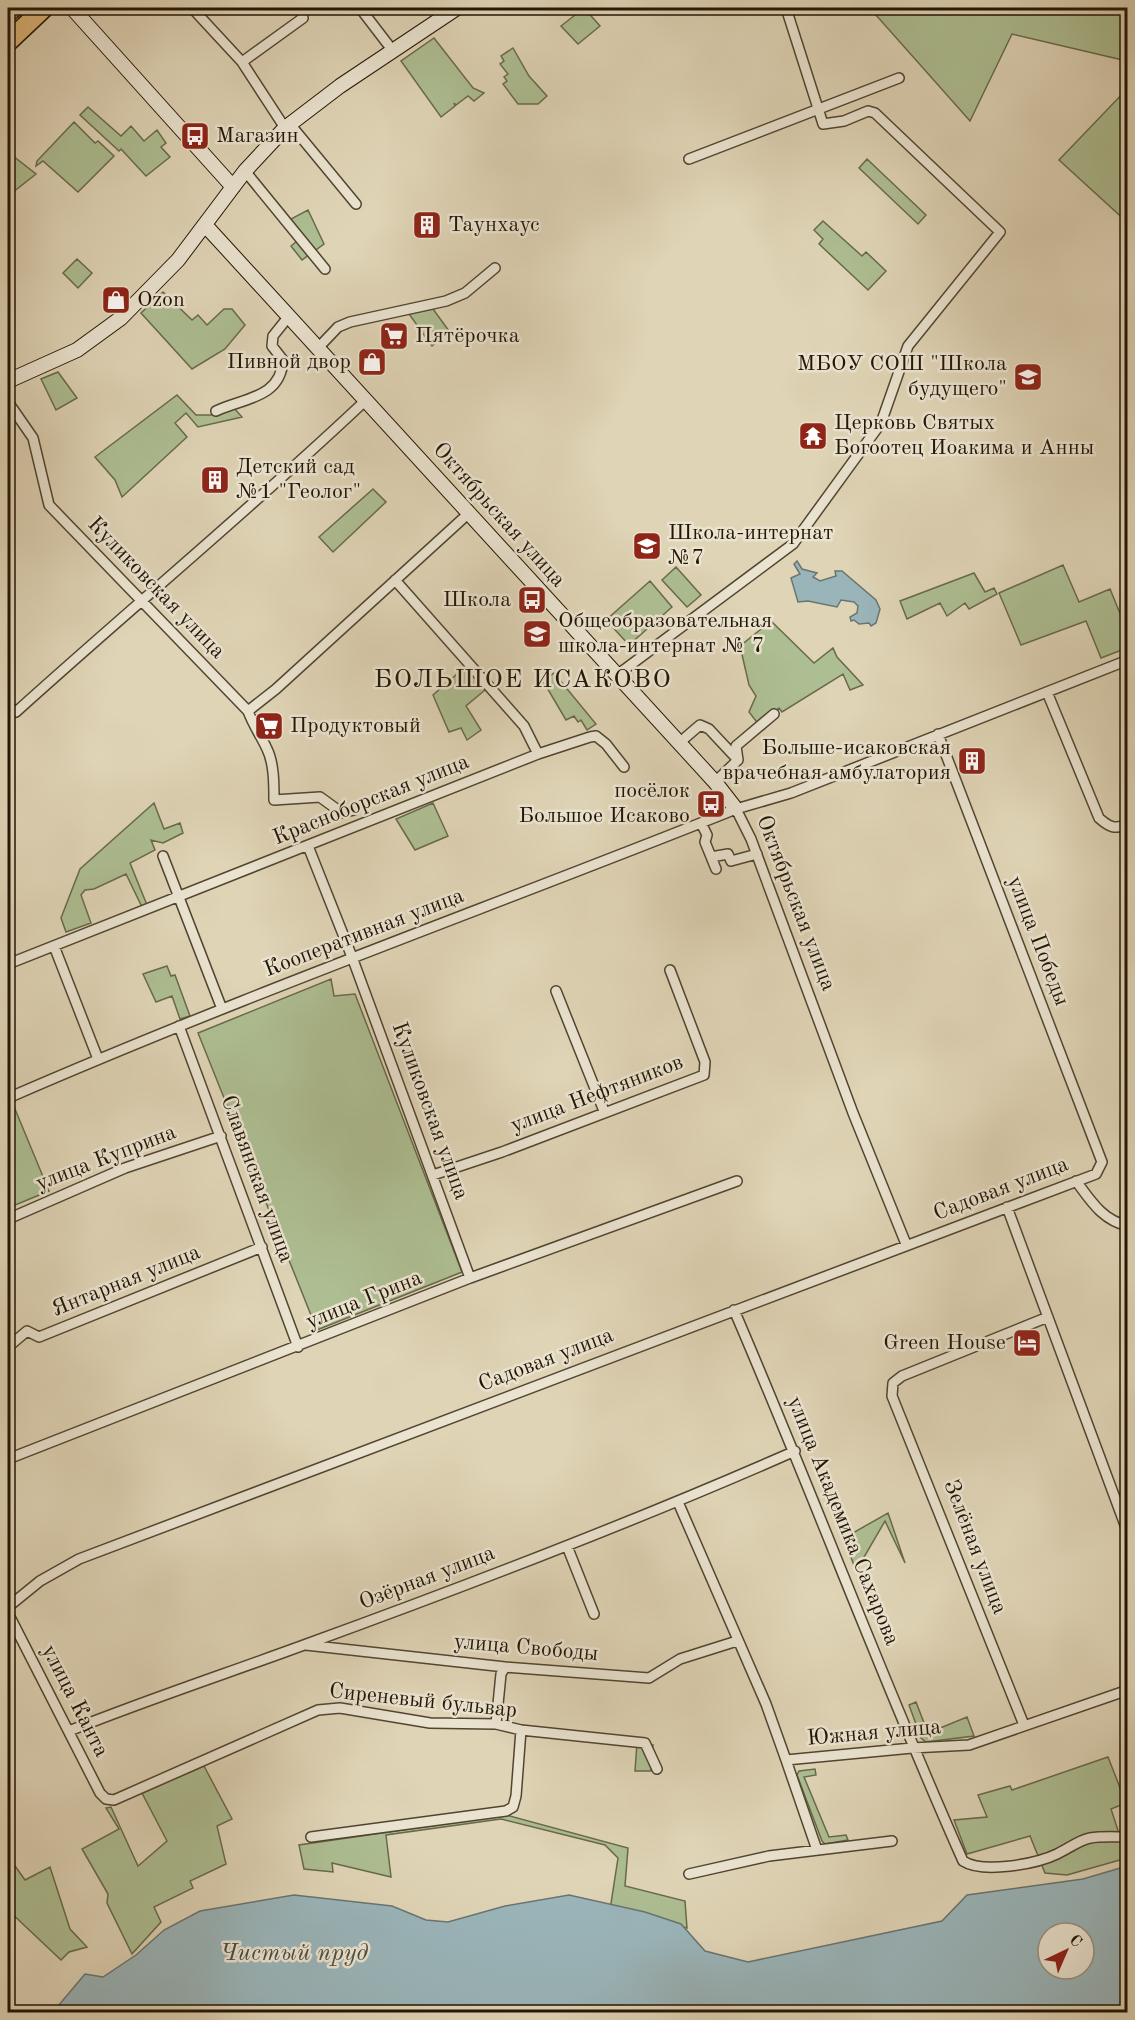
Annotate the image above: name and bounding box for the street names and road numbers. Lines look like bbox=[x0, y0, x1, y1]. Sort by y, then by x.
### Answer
street label: Октябрьская улица bbox=[429, 438, 570, 592]
street label: Куликовская улица bbox=[83, 513, 229, 663]
street label: Красноборская улица bbox=[270, 751, 472, 849]
street label: Октябрьская улица bbox=[752, 812, 840, 994]
street label: улица Победы bbox=[1003, 873, 1073, 1009]
street label: Кооперативная улица bbox=[261, 885, 467, 981]
street label: Куликовская улица bbox=[388, 1019, 472, 1203]
street label: улица Нефтяников bbox=[508, 1051, 686, 1137]
street label: Славянская улица bbox=[217, 1092, 298, 1266]
street label: улица Куприна bbox=[33, 1121, 179, 1195]
street label: Садовая улица bbox=[930, 1153, 1072, 1225]
street label: Янтарная улица bbox=[49, 1241, 203, 1321]
street label: улица Грина bbox=[303, 1267, 425, 1333]
street label: Садовая улица bbox=[475, 1324, 617, 1396]
street label: улица Академика Сахарова bbox=[783, 1393, 903, 1649]
street label: Зелёная улица bbox=[939, 1477, 1011, 1617]
street label: Озёрная улица bbox=[356, 1542, 498, 1614]
street label: улица Свободы bbox=[453, 1631, 599, 1665]
street label: улица Канта bbox=[37, 1641, 113, 1761]
street label: Сиреневый бульвар bbox=[328, 1680, 518, 1722]
street label: Южная улица bbox=[806, 1716, 942, 1750]

